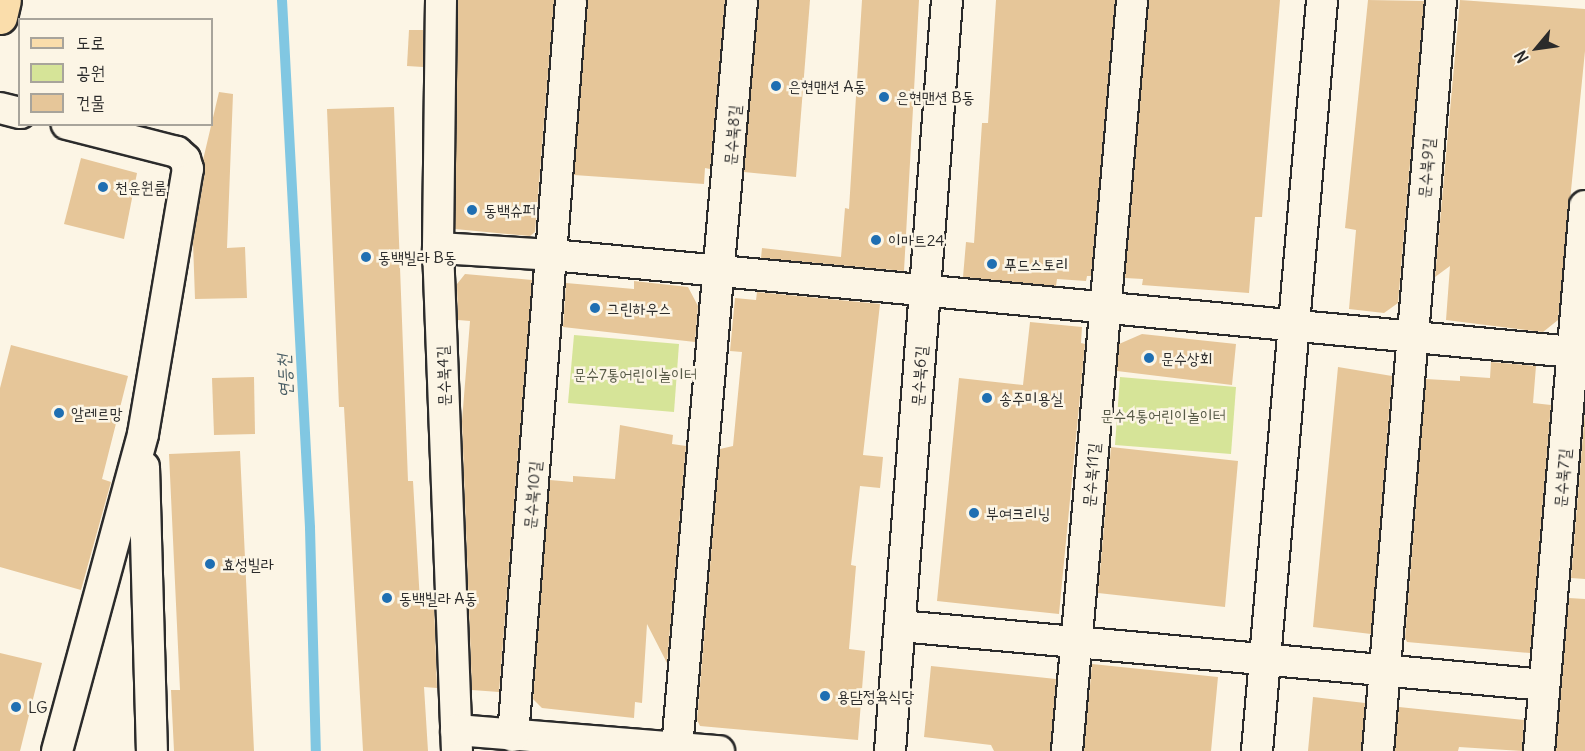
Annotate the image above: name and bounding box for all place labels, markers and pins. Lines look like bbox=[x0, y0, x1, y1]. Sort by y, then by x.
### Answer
place label: 은현맨션 A동 bbox=[788, 76, 866, 96]
marker: 은현맨션 A동 bbox=[769, 79, 783, 93]
place label: 은현맨션 B동 bbox=[896, 87, 975, 107]
marker: 은현맨션 B동 bbox=[877, 90, 891, 104]
place label: 천운원룸 bbox=[115, 177, 166, 197]
marker: 천운원룸 bbox=[96, 180, 110, 194]
place label: 동백슈퍼 bbox=[484, 200, 536, 220]
marker: 동백슈퍼 bbox=[465, 203, 479, 217]
place label: 이마트24 bbox=[888, 230, 944, 250]
marker: 이마트24 bbox=[869, 233, 883, 247]
place label: 동백빌라 B동 bbox=[378, 247, 457, 267]
marker: 동백빌라 B동 bbox=[359, 250, 373, 264]
place label: 푸드스토리 bbox=[1004, 254, 1068, 274]
marker: 푸드스토리 bbox=[985, 257, 999, 271]
place label: 그린하우스 bbox=[607, 298, 671, 318]
marker: 그린하우스 bbox=[588, 301, 602, 315]
place label: 문수상회 bbox=[1161, 348, 1212, 368]
marker: 문수상회 bbox=[1142, 351, 1156, 365]
place label: 송주미용실 bbox=[999, 388, 1063, 408]
marker: 송주미용실 bbox=[980, 391, 994, 405]
place label: 알레르망 bbox=[71, 403, 122, 423]
marker: 알레르망 bbox=[52, 406, 66, 420]
place label: 부여크리닝 bbox=[986, 503, 1050, 523]
marker: 부여크리닝 bbox=[967, 506, 981, 520]
place label: 효성빌라 bbox=[222, 554, 274, 574]
marker: 효성빌라 bbox=[203, 557, 217, 571]
place label: 동백빌라 A동 bbox=[399, 588, 477, 608]
marker: 동백빌라 A동 bbox=[380, 591, 394, 605]
place label: 용담정육식당 bbox=[837, 686, 914, 706]
marker: 용담정육식당 bbox=[818, 689, 832, 703]
place label: LG bbox=[28, 697, 48, 717]
marker: LG bbox=[9, 700, 23, 714]

